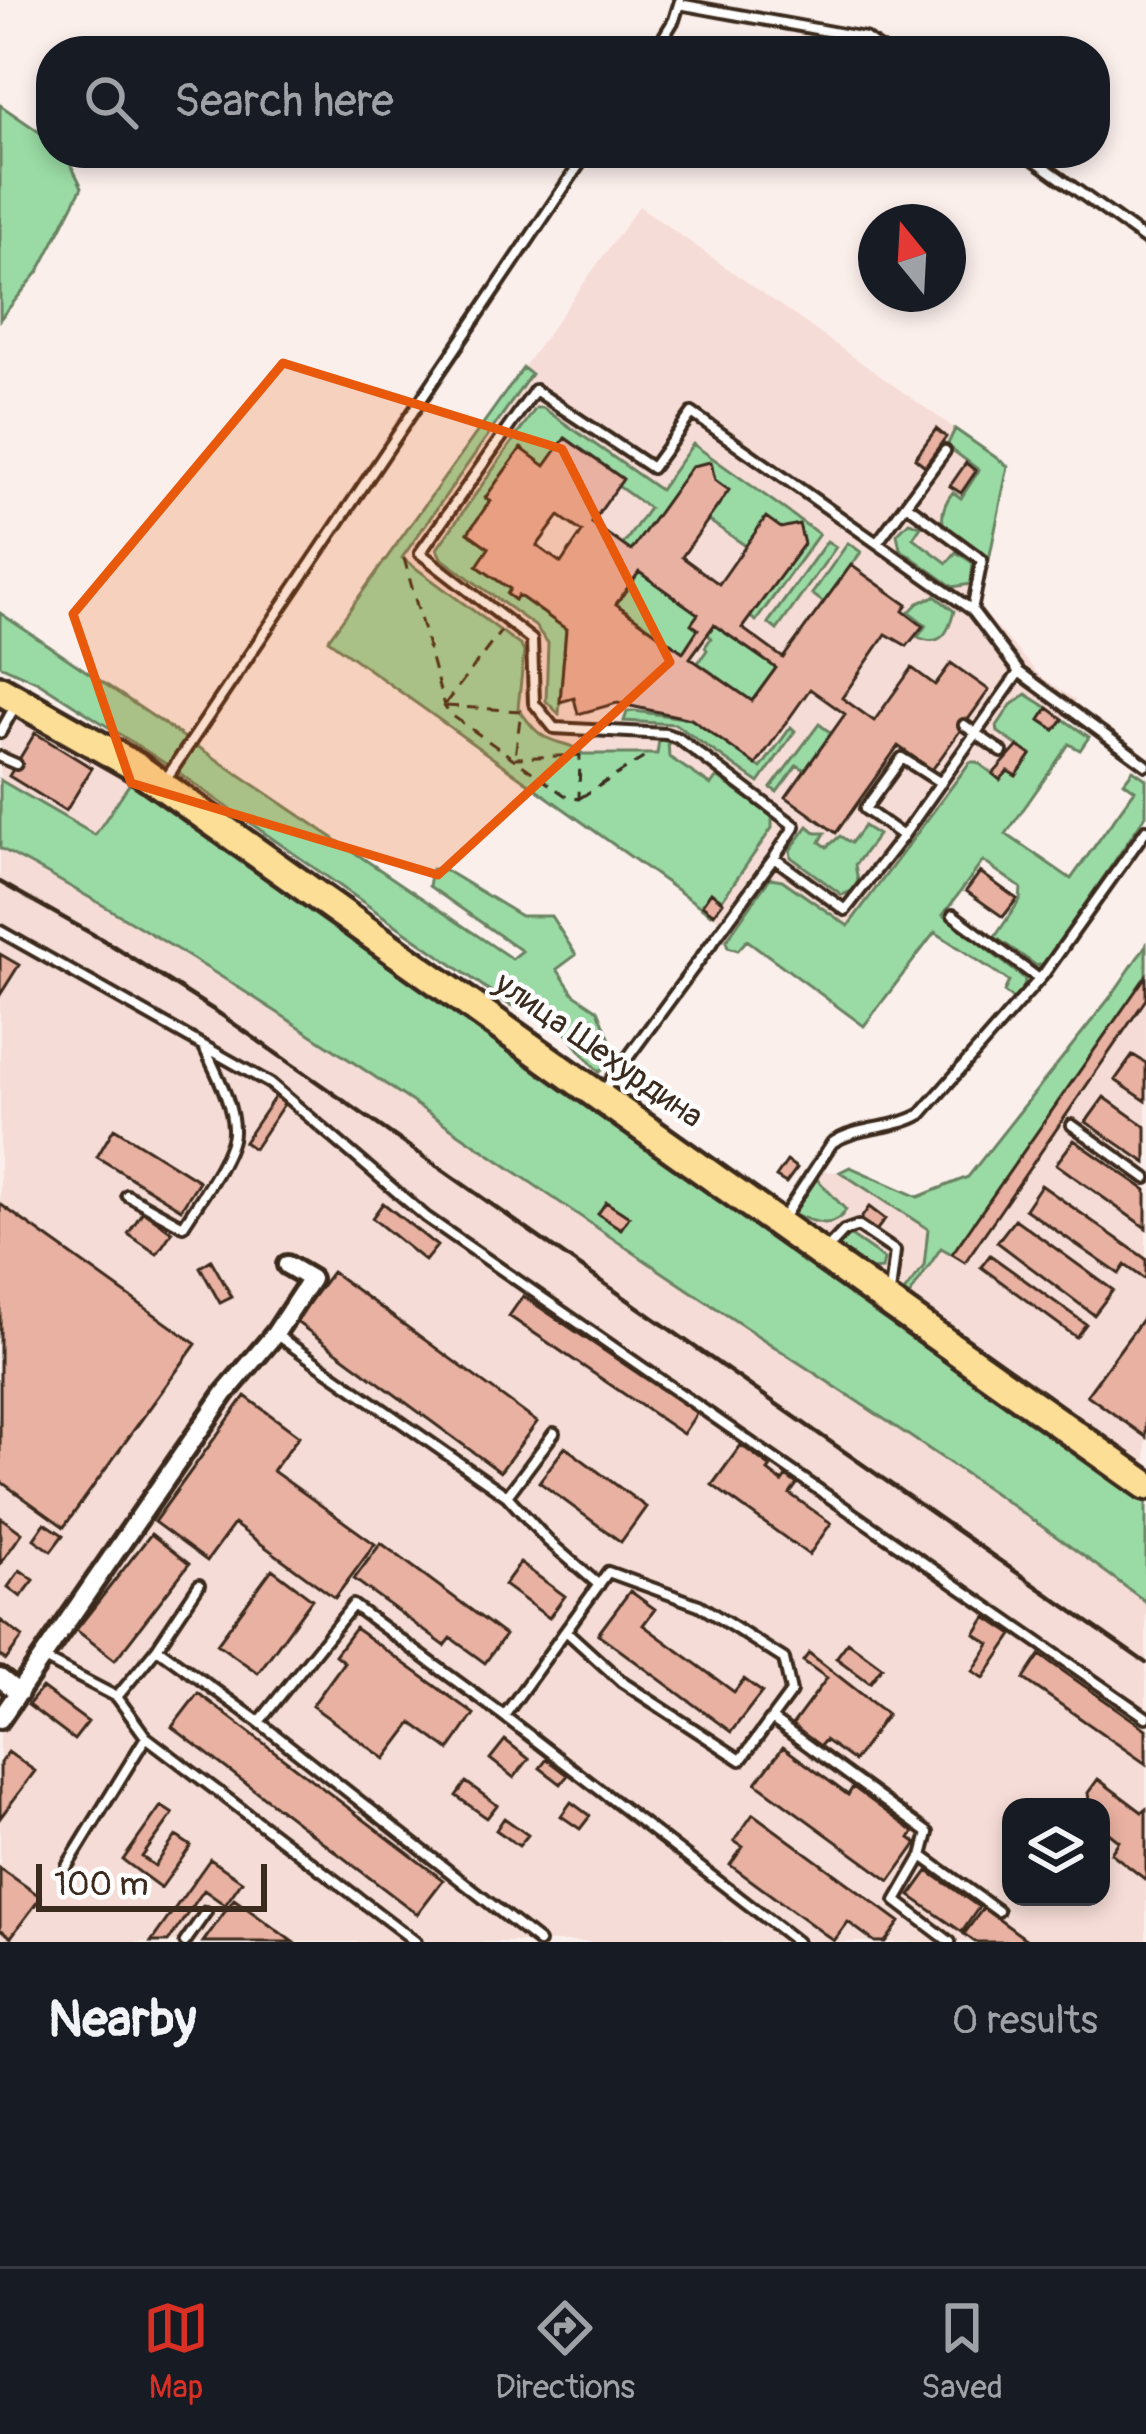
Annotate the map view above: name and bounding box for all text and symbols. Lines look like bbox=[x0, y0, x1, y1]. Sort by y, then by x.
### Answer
search box bbox=[36, 36, 1110, 168]
icon: search bbox=[78, 69, 144, 135]
text: Search here bbox=[174, 74, 394, 130]
north arrow bbox=[858, 204, 966, 312]
street label: улица Шехурдина bbox=[486, 962, 711, 1137]
map controls bbox=[1002, 1798, 1110, 1906]
button: layers bbox=[1002, 1798, 1110, 1906]
scale bar bbox=[36, 1858, 267, 1911]
text: 100 m bbox=[54, 1864, 148, 1905]
text: Nearby bbox=[48, 1988, 196, 2052]
text: 0 results bbox=[952, 1996, 1098, 2045]
tab: Map bbox=[143, 2295, 209, 2408]
tab: Directions bbox=[495, 2295, 635, 2408]
tab: Saved bbox=[921, 2295, 1003, 2408]

